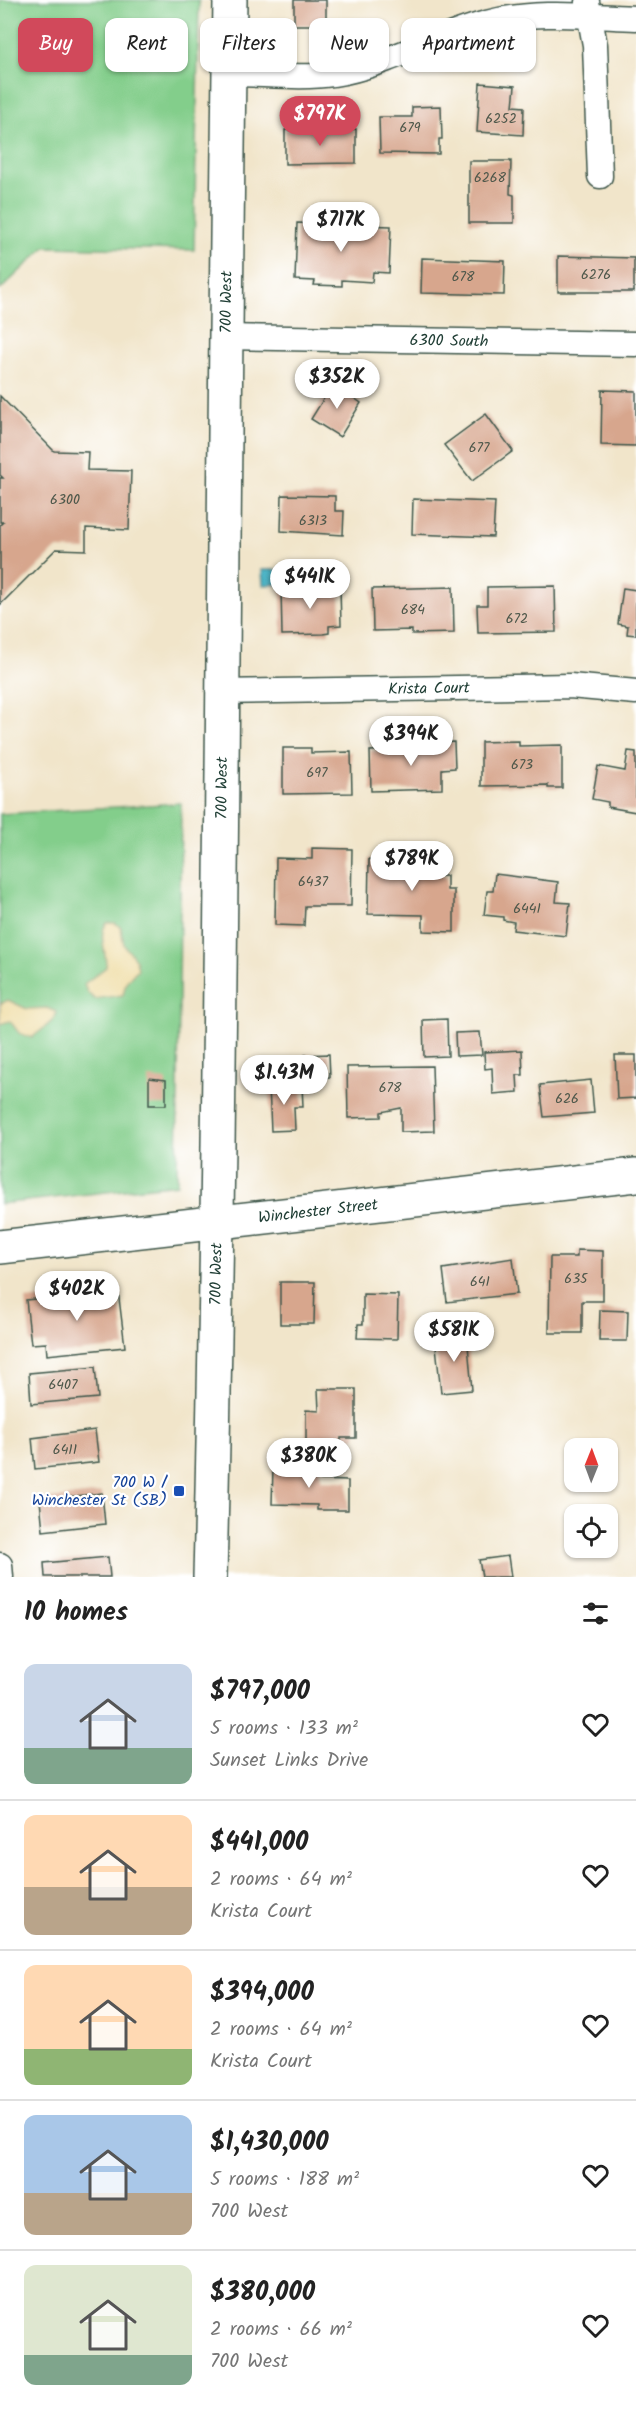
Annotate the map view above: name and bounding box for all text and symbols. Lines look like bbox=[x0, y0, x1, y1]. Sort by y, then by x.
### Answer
chip: Buy bbox=[18, 18, 93, 72]
chip: Rent bbox=[105, 18, 188, 72]
chip: Filters bbox=[200, 18, 297, 72]
chip: New bbox=[309, 18, 389, 72]
chip: Apartment bbox=[401, 18, 536, 72]
pin: $797K bbox=[278, 96, 362, 147]
text: $797K bbox=[294, 99, 346, 131]
house number: 6252 bbox=[485, 108, 517, 130]
house number: 679 bbox=[399, 117, 421, 139]
house number: 6268 bbox=[474, 167, 507, 189]
pin: $717K bbox=[299, 202, 383, 253]
text: $717K bbox=[317, 205, 365, 237]
house number: 6276 bbox=[581, 264, 611, 286]
house number: 678 bbox=[452, 266, 475, 288]
street label: 700 West bbox=[213, 270, 239, 334]
street label: 6300 South bbox=[409, 328, 489, 354]
pin: $352K bbox=[295, 359, 379, 410]
text: $352K bbox=[309, 362, 365, 394]
house number: 677 bbox=[469, 437, 490, 459]
house number: 6300 bbox=[50, 489, 80, 511]
house number: 6313 bbox=[299, 510, 327, 532]
pin: $441K bbox=[268, 559, 352, 610]
text: $441K bbox=[284, 562, 336, 594]
house number: 684 bbox=[401, 599, 425, 621]
house number: 672 bbox=[506, 608, 528, 630]
street label: Krista Court bbox=[388, 675, 471, 702]
pin: $394K bbox=[369, 716, 453, 767]
text: $394K bbox=[383, 719, 439, 751]
house number: 673 bbox=[511, 754, 533, 776]
street label: 700 West bbox=[209, 756, 235, 820]
house number: 697 bbox=[306, 762, 328, 784]
pin: $789K bbox=[370, 841, 454, 892]
text: $789K bbox=[384, 844, 440, 876]
house number: 6437 bbox=[298, 871, 329, 893]
house number: 6441 bbox=[513, 898, 541, 920]
pin: $1.43M bbox=[235, 1055, 333, 1106]
text: $1.43M bbox=[254, 1058, 314, 1090]
house number: 678 bbox=[379, 1077, 402, 1099]
house number: 626 bbox=[555, 1088, 579, 1110]
street label: Winchester Street bbox=[257, 1192, 380, 1230]
street label: 700 West bbox=[203, 1242, 229, 1306]
house number: 635 bbox=[564, 1268, 589, 1290]
pin: $402K bbox=[35, 1271, 119, 1322]
house number: 641 bbox=[470, 1271, 490, 1293]
text: $402K bbox=[49, 1274, 105, 1306]
pin: $581K bbox=[412, 1312, 496, 1363]
text: $581K bbox=[428, 1315, 480, 1347]
house number: 6407 bbox=[49, 1374, 78, 1396]
pin: $380K bbox=[267, 1438, 351, 1489]
north arrow bbox=[564, 1438, 618, 1492]
map controls bbox=[564, 1438, 618, 1558]
house number: 6411 bbox=[53, 1439, 77, 1461]
text: $380K bbox=[281, 1441, 337, 1473]
place label: 700 W / Winchester St (SB) bbox=[32, 1470, 168, 1513]
marker: 700 W / Winchester St (SB) bbox=[172, 1484, 186, 1498]
button: locate bbox=[564, 1504, 618, 1558]
text: 10 homes bbox=[24, 1592, 128, 1634]
icon: filters bbox=[579, 1597, 612, 1630]
text: $797,000 bbox=[210, 1671, 310, 1713]
icon: home bbox=[72, 1688, 144, 1760]
icon: heart bbox=[579, 1708, 612, 1741]
text: 5 rooms · 133 m² bbox=[210, 1713, 358, 1745]
text: Sunset Links Drive bbox=[210, 1745, 368, 1777]
text: $441,000 bbox=[210, 1822, 308, 1864]
icon: home bbox=[72, 1839, 144, 1911]
icon: heart bbox=[579, 1859, 612, 1892]
text: 2 rooms · 64 m² bbox=[210, 1864, 352, 1896]
text: Krista Court bbox=[210, 1896, 312, 1928]
text: $394,000 bbox=[210, 1972, 314, 2014]
icon: home bbox=[72, 1989, 144, 2061]
icon: heart bbox=[579, 2009, 612, 2042]
text: 2 rooms · 64 m² bbox=[210, 2014, 352, 2046]
text: Krista Court bbox=[210, 2046, 312, 2078]
text: $1,430,000 bbox=[210, 2122, 329, 2164]
icon: home bbox=[72, 2139, 144, 2211]
icon: heart bbox=[579, 2159, 612, 2192]
text: 5 rooms · 188 m² bbox=[210, 2164, 359, 2196]
text: 700 West bbox=[210, 2196, 288, 2228]
text: $380,000 bbox=[210, 2272, 315, 2314]
icon: home bbox=[72, 2289, 144, 2361]
icon: heart bbox=[579, 2309, 612, 2342]
text: 2 rooms · 66 m² bbox=[210, 2314, 352, 2346]
text: 700 West bbox=[210, 2346, 288, 2378]

